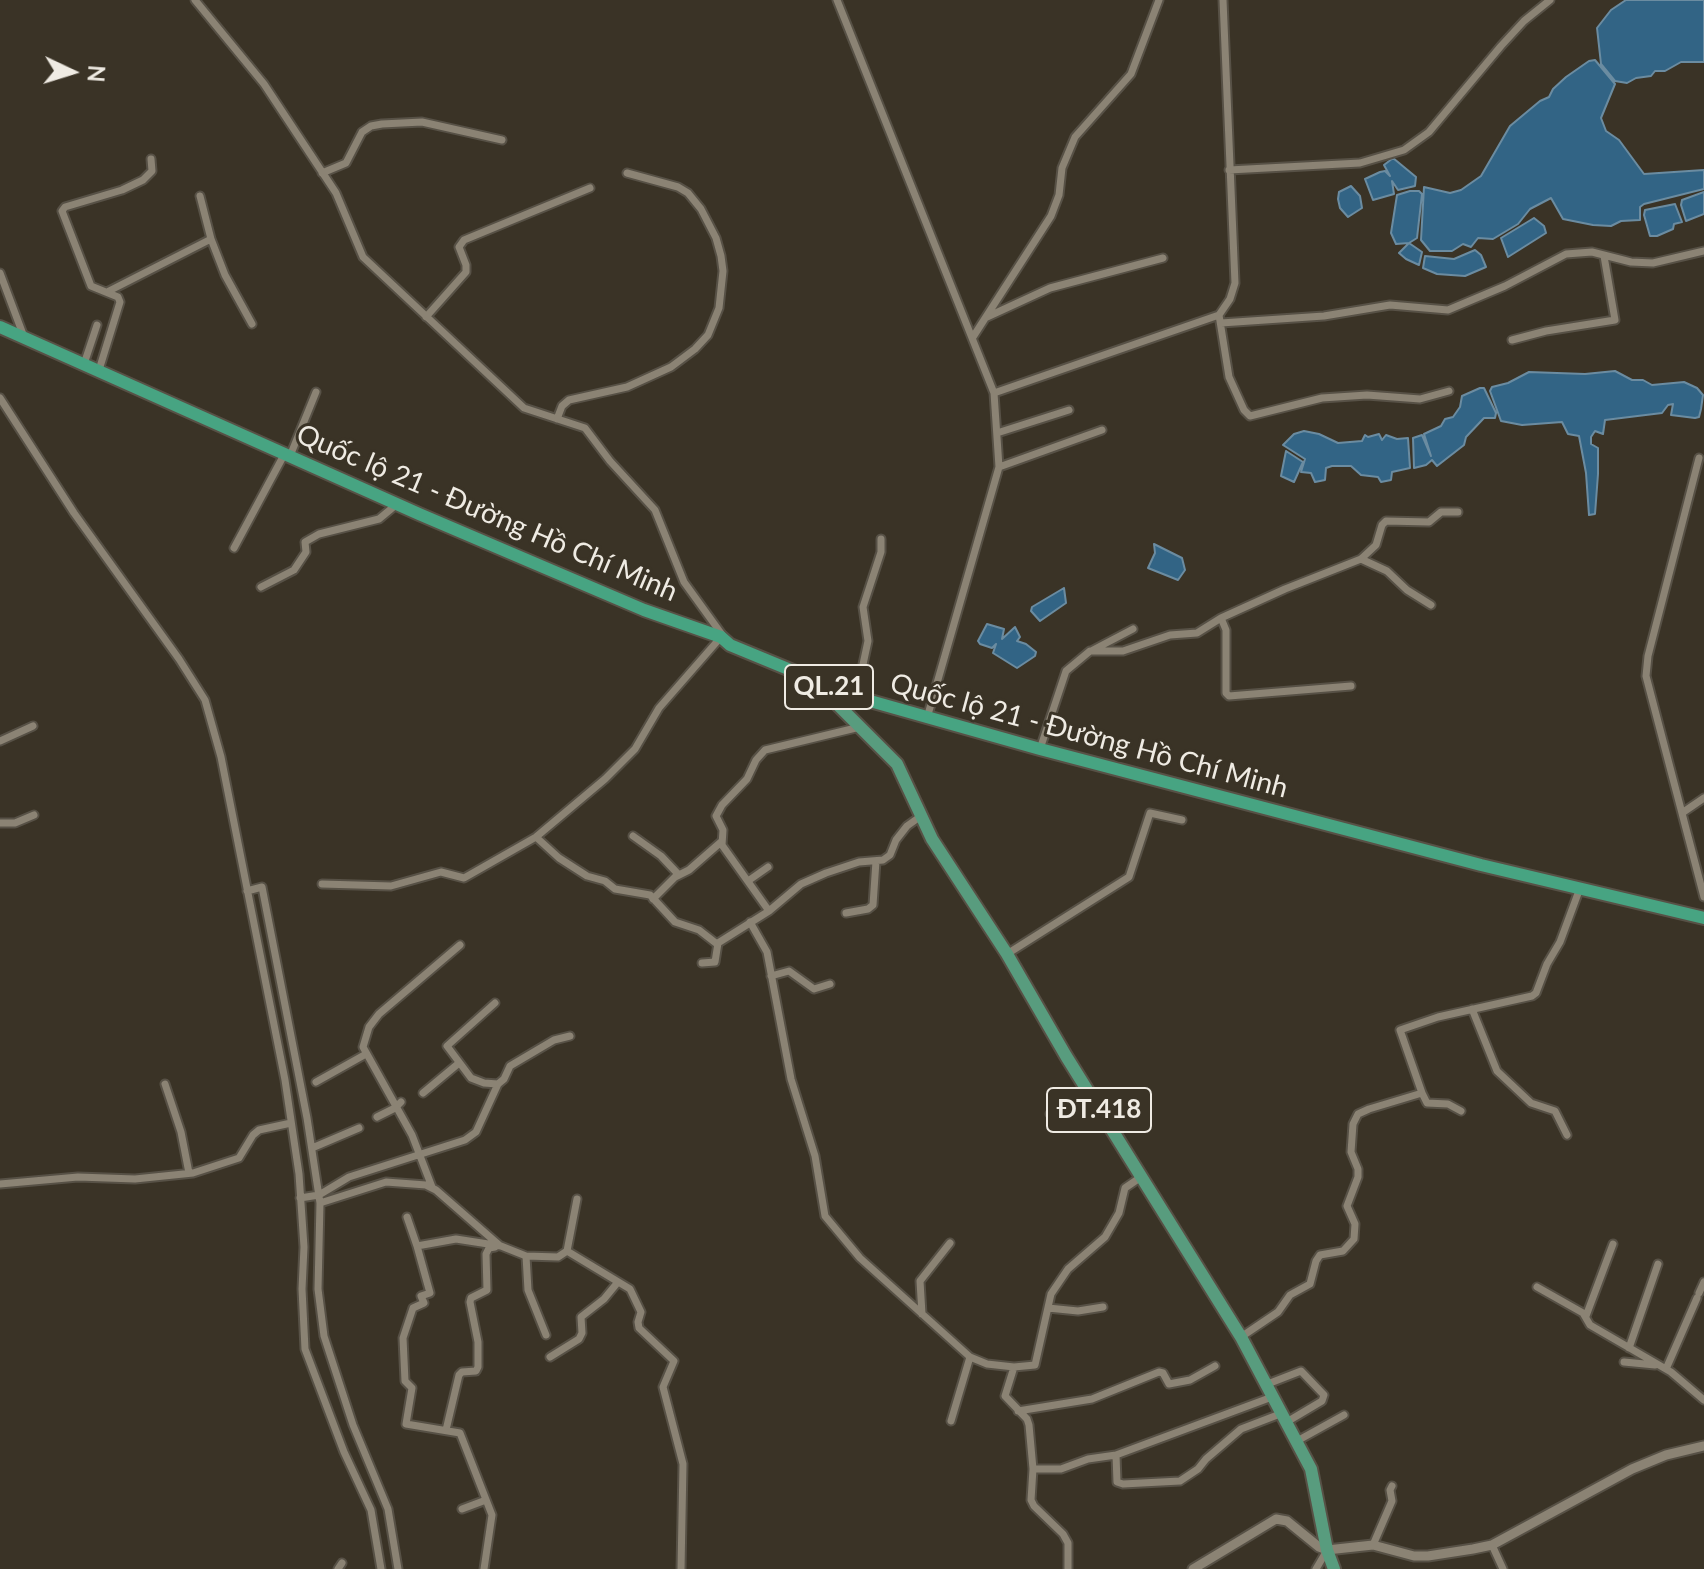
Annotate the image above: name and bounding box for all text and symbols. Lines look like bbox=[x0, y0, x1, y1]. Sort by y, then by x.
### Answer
north arrow bbox=[32, 32, 112, 112]
text: N bbox=[82, 64, 110, 83]
street label: Quốc lộ 21 - Đường Hồ Chí Minh bbox=[292, 417, 682, 609]
road number: QL.21 bbox=[785, 665, 873, 709]
street label: Quốc lộ 21 - Đường Hồ Chí Minh bbox=[886, 667, 1292, 805]
road number: ĐT.418 bbox=[1047, 1088, 1151, 1132]

